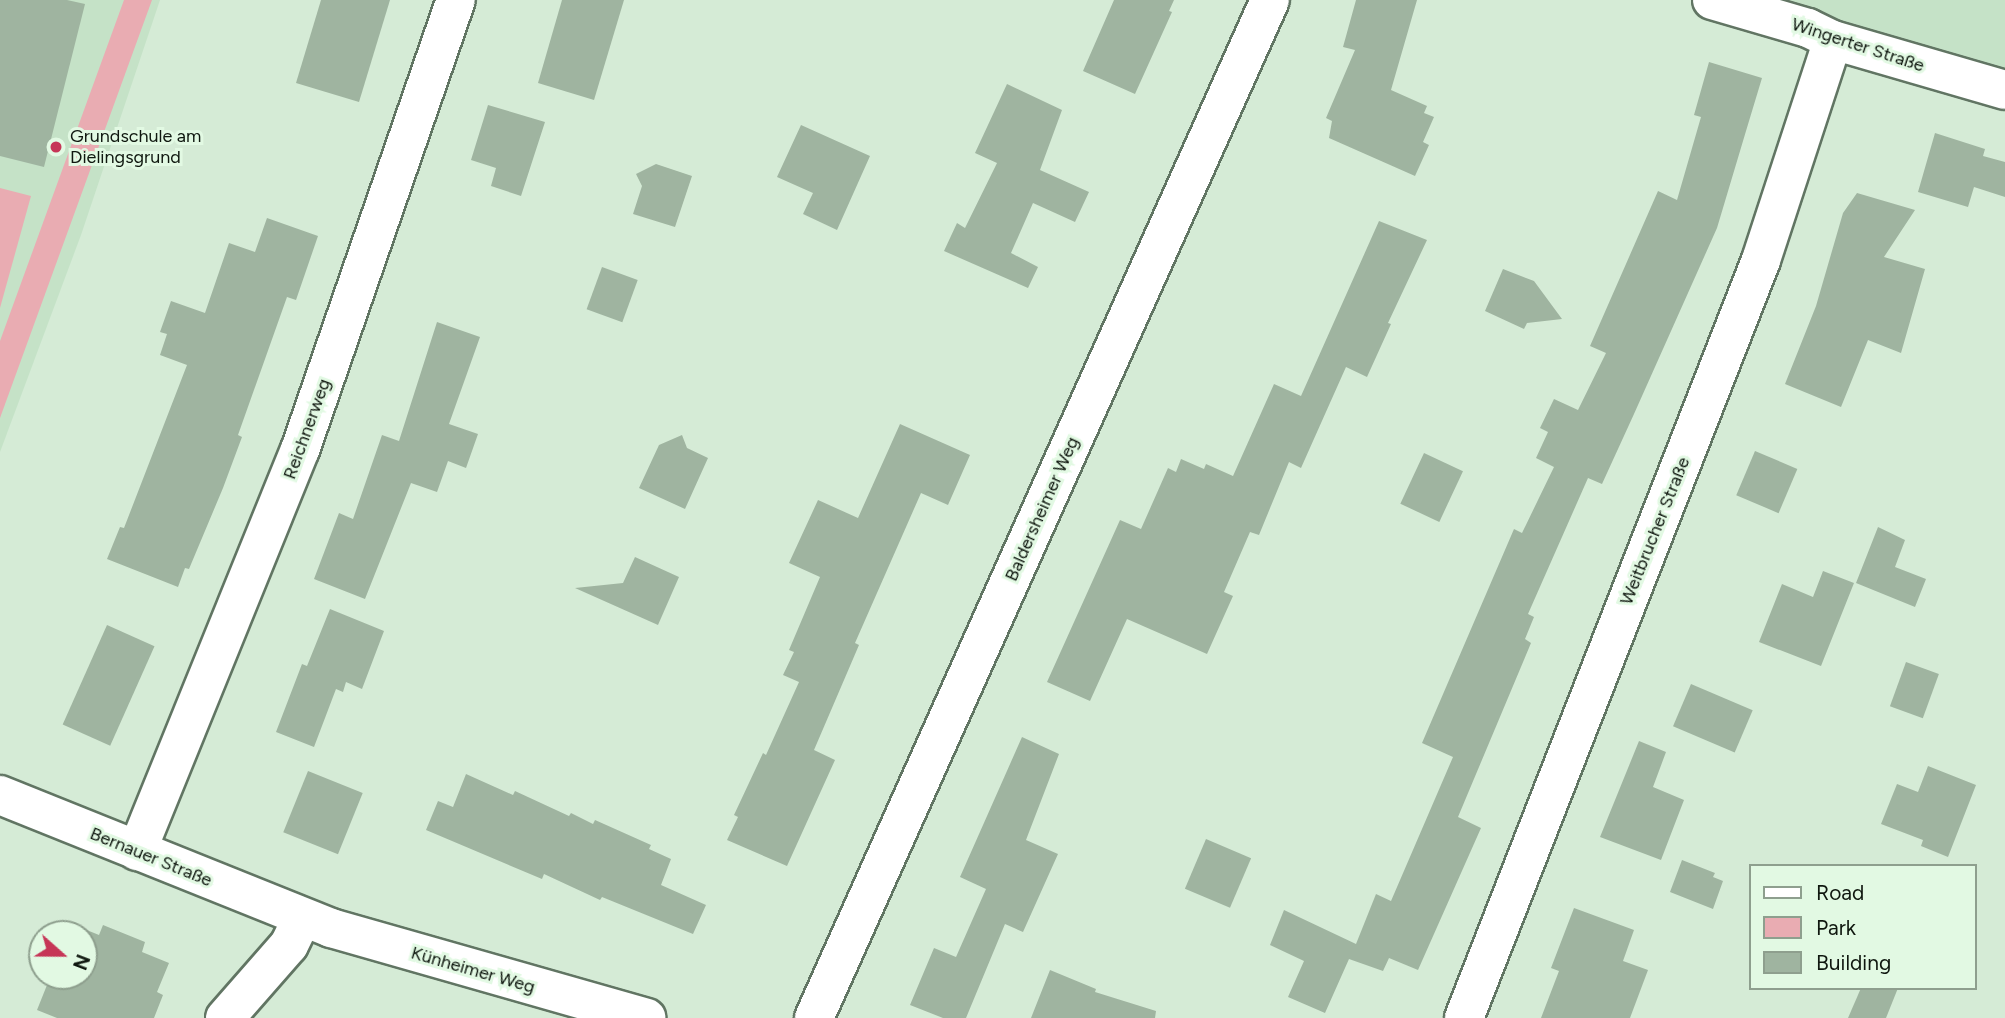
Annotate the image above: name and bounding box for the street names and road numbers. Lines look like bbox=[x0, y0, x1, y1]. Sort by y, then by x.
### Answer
street label: Wingerter Straße bbox=[1789, 13, 1927, 77]
street label: Reichnerweg bbox=[279, 376, 335, 482]
street label: Baldersheimer Weg bbox=[1000, 434, 1084, 584]
street label: Weitbrucher Straße bbox=[1616, 454, 1694, 608]
street label: Bernauer Straße bbox=[87, 823, 215, 891]
street label: Künheimer Weg bbox=[409, 942, 537, 998]

